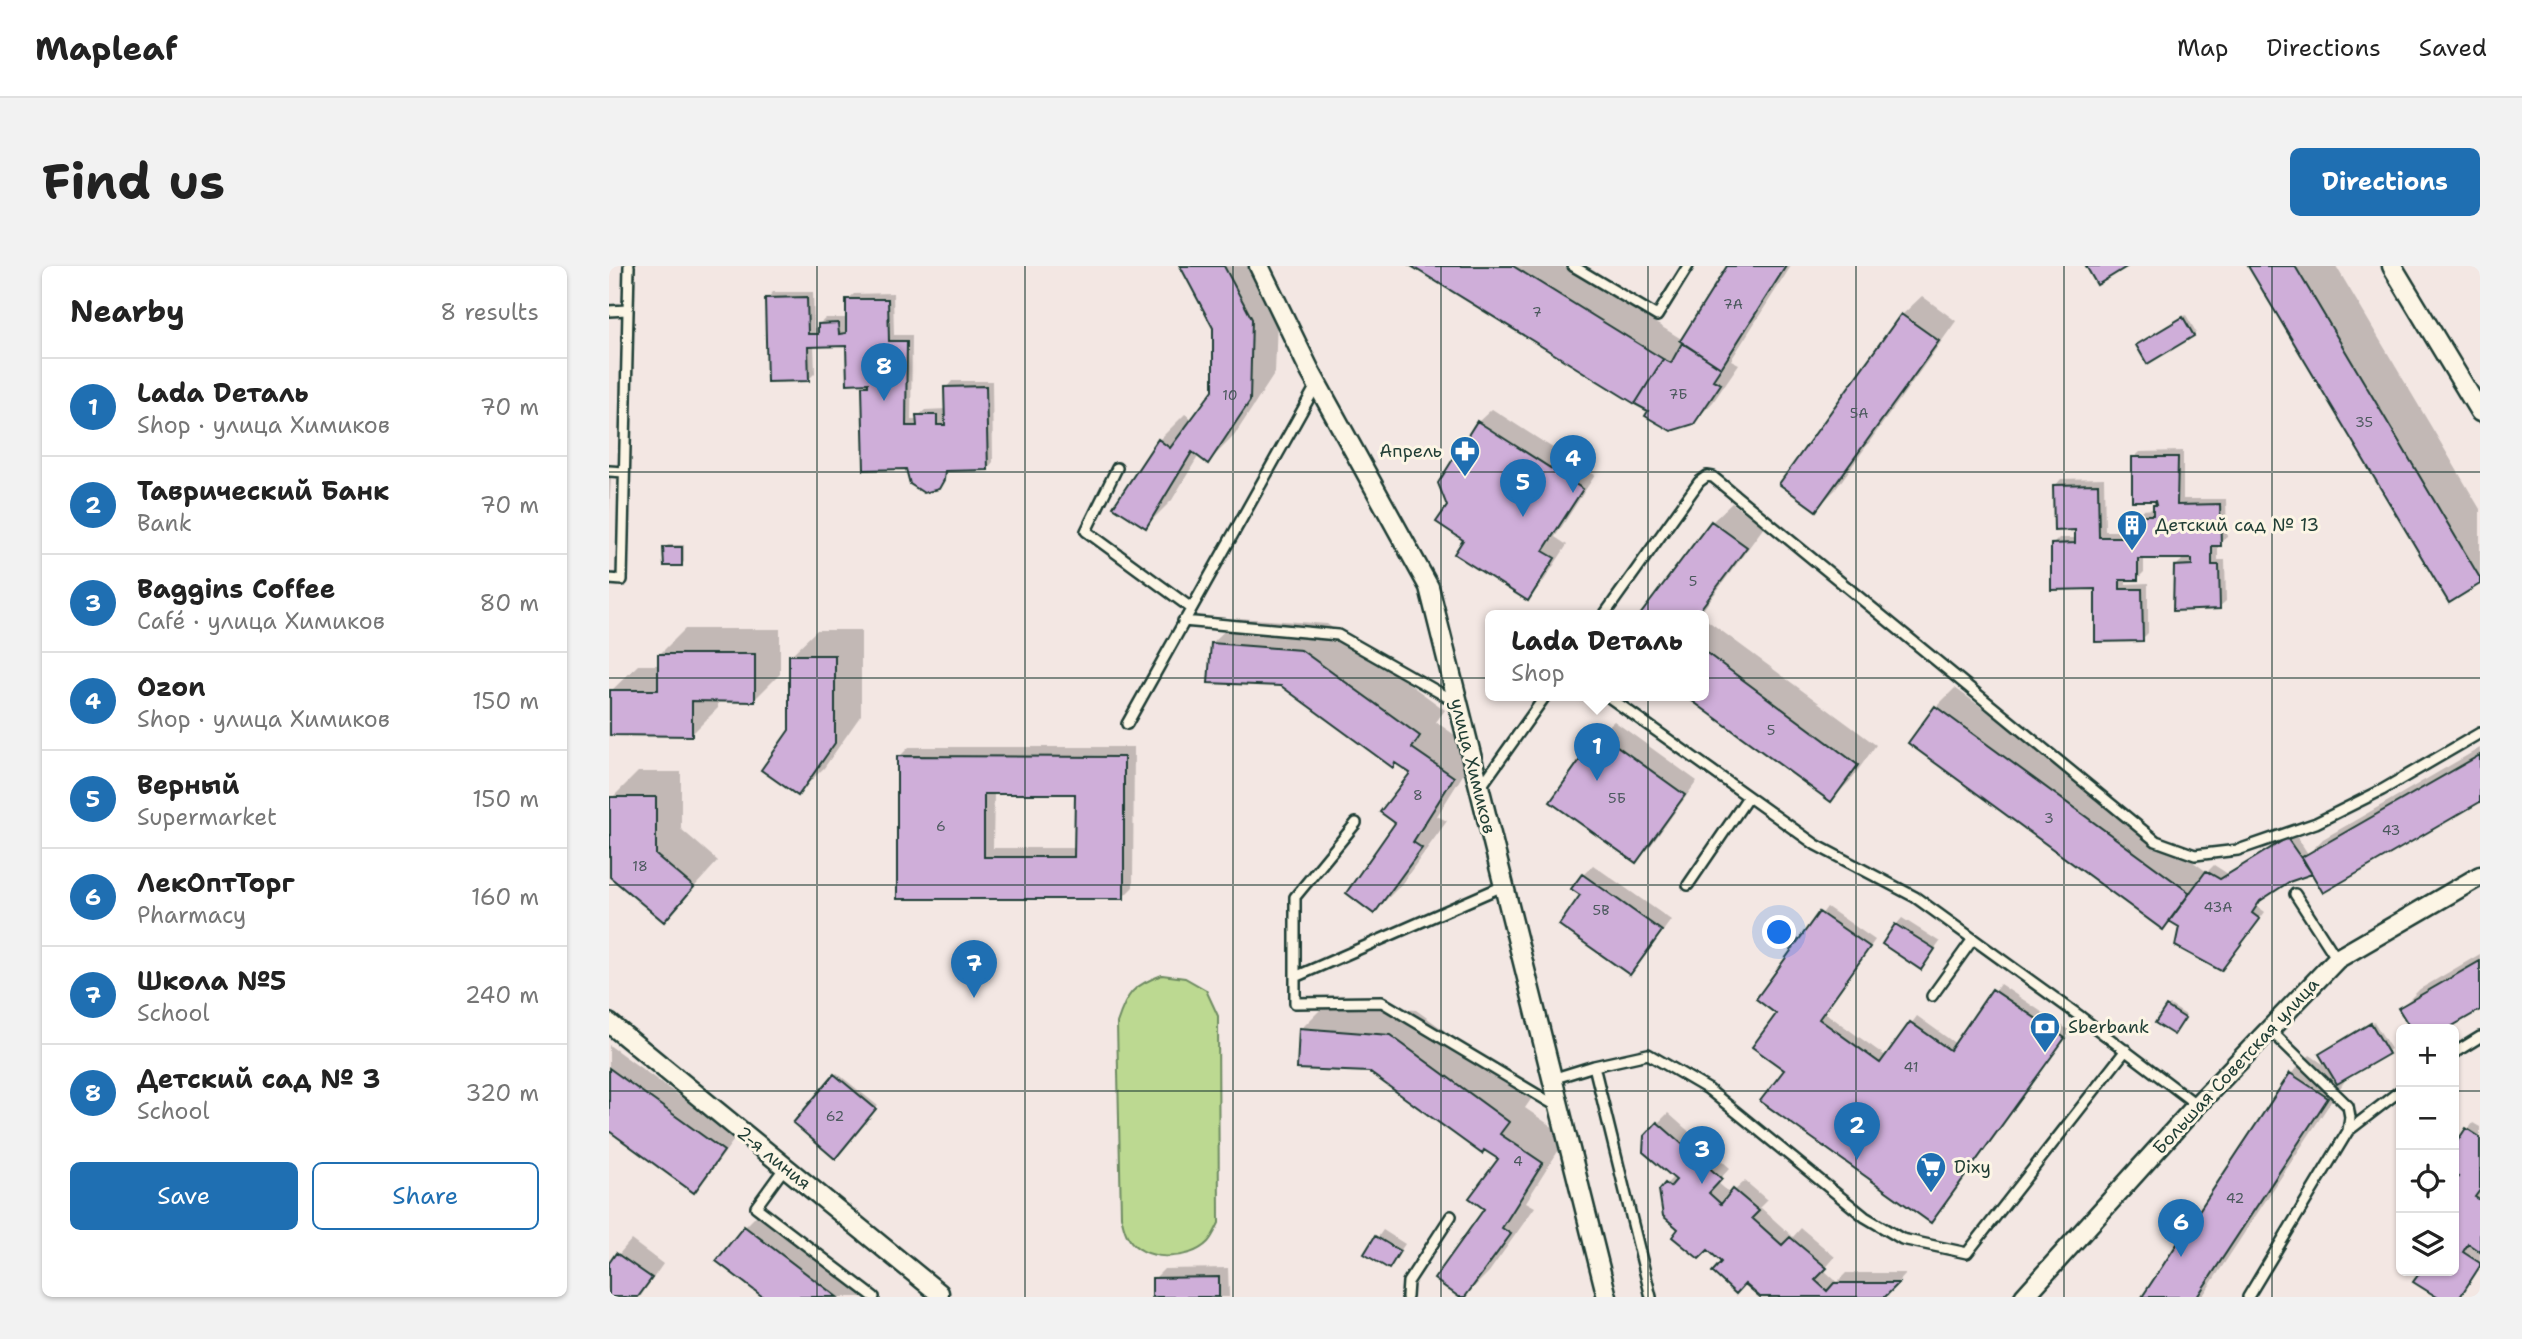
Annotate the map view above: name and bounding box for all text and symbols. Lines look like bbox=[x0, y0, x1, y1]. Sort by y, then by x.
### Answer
text: Mapleaf bbox=[35, 26, 178, 71]
text: Map bbox=[2177, 32, 2228, 64]
text: Directions bbox=[2266, 32, 2381, 64]
text: Saved bbox=[2419, 32, 2487, 64]
button: Directions bbox=[2290, 148, 2480, 216]
text: Find us bbox=[42, 149, 225, 215]
text: Nearby bbox=[70, 291, 185, 332]
house number: 7А bbox=[1723, 295, 1743, 313]
text: 8 results bbox=[440, 297, 539, 327]
house number: 7 bbox=[1532, 303, 1542, 321]
pin: 8 bbox=[861, 343, 907, 401]
text: Lada Dеталь bbox=[137, 375, 309, 410]
house number: 7Б bbox=[1668, 385, 1688, 403]
house number: 10 bbox=[1222, 386, 1238, 404]
text: 1 bbox=[88, 392, 98, 422]
text: 70 m bbox=[480, 392, 539, 422]
house number: 5А bbox=[1850, 404, 1868, 422]
text: Shop · улица Химиков bbox=[137, 410, 390, 440]
house number: 35 bbox=[2355, 413, 2373, 431]
pharmacy icon: Апрель bbox=[1448, 434, 1482, 478]
pin: 4 bbox=[1550, 435, 1596, 493]
place label: Апрель bbox=[1379, 439, 1442, 463]
pin: 5 bbox=[1500, 459, 1546, 517]
text: Таврический Банк bbox=[137, 473, 389, 508]
text: 2 bbox=[85, 490, 101, 520]
text: 70 m bbox=[480, 490, 539, 520]
text: Bank bbox=[137, 508, 192, 538]
building icon: Детский сад № 13 bbox=[2115, 508, 2149, 552]
place label: Детский сад № 13 bbox=[2155, 513, 2319, 537]
text: Baggins Coffee bbox=[137, 571, 335, 606]
house number: 5 bbox=[1689, 572, 1697, 590]
text: 3 bbox=[85, 588, 101, 618]
text: 80 m bbox=[480, 588, 539, 618]
text: Café · улица Химиков bbox=[137, 606, 385, 636]
popup bbox=[1485, 610, 1709, 701]
text: Lada Dеталь bbox=[1511, 623, 1683, 658]
text: Shop bbox=[1511, 658, 1565, 688]
text: Ozon bbox=[137, 669, 206, 704]
text: 4 bbox=[85, 686, 101, 716]
text: 150 m bbox=[472, 686, 539, 716]
street label: улица Химиков bbox=[1445, 696, 1501, 836]
text: Shop · улица Химиков bbox=[137, 704, 390, 734]
house number: 5 bbox=[1767, 721, 1775, 739]
pin: 1 bbox=[1574, 723, 1620, 781]
text: Верный bbox=[137, 767, 239, 802]
text: 5 bbox=[86, 784, 100, 814]
text: 150 m bbox=[472, 784, 539, 814]
house number: 8 bbox=[1413, 786, 1423, 804]
house number: 5Б bbox=[1608, 789, 1626, 807]
text: Supermarket bbox=[137, 802, 277, 832]
house number: 3 bbox=[2044, 809, 2054, 827]
house number: 6 bbox=[936, 817, 946, 835]
house number: 43 bbox=[2382, 821, 2400, 839]
house number: 18 bbox=[632, 857, 648, 875]
text: ЛекОптТорг bbox=[137, 865, 295, 900]
text: 6 bbox=[85, 882, 101, 912]
text: 160 m bbox=[471, 882, 539, 912]
house number: 43А bbox=[2204, 898, 2232, 916]
text: Pharmacy bbox=[137, 900, 246, 930]
house number: 5В bbox=[1593, 901, 1609, 919]
your location bbox=[1762, 915, 1796, 949]
pin: 7 bbox=[951, 940, 997, 998]
text: Школа №5 bbox=[137, 963, 286, 998]
street label: Большая Советская улица bbox=[2148, 972, 2324, 1160]
text: 7 bbox=[85, 980, 101, 1010]
text: 240 m bbox=[465, 980, 539, 1010]
text: School bbox=[137, 998, 209, 1028]
bank icon: Sberbank bbox=[2028, 1010, 2062, 1054]
place label: Sberbank bbox=[2068, 1015, 2149, 1039]
map controls bbox=[2396, 1024, 2459, 1276]
button: + bbox=[2396, 1024, 2459, 1087]
house number: 41 bbox=[1904, 1058, 1918, 1076]
text: Детский сад № 3 bbox=[137, 1061, 381, 1096]
text: 8 bbox=[85, 1078, 101, 1108]
text: 320 m bbox=[465, 1078, 539, 1108]
button: − bbox=[2396, 1087, 2459, 1150]
text: School bbox=[137, 1096, 209, 1126]
pin: 2 bbox=[1834, 1102, 1880, 1160]
house number: 62 bbox=[826, 1107, 844, 1125]
street label: 2-я линия bbox=[732, 1121, 816, 1195]
pin: 3 bbox=[1679, 1126, 1725, 1184]
supermarket icon: Dixy bbox=[1914, 1150, 1948, 1194]
button: locate bbox=[2396, 1150, 2459, 1213]
house number: 4 bbox=[1513, 1152, 1523, 1170]
place label: Dixy bbox=[1954, 1155, 1991, 1179]
button: Save bbox=[70, 1162, 298, 1230]
button: Share bbox=[312, 1162, 539, 1230]
house number: 42 bbox=[2226, 1189, 2244, 1207]
pin: 6 bbox=[2158, 1199, 2204, 1257]
button: layers bbox=[2396, 1213, 2459, 1276]

